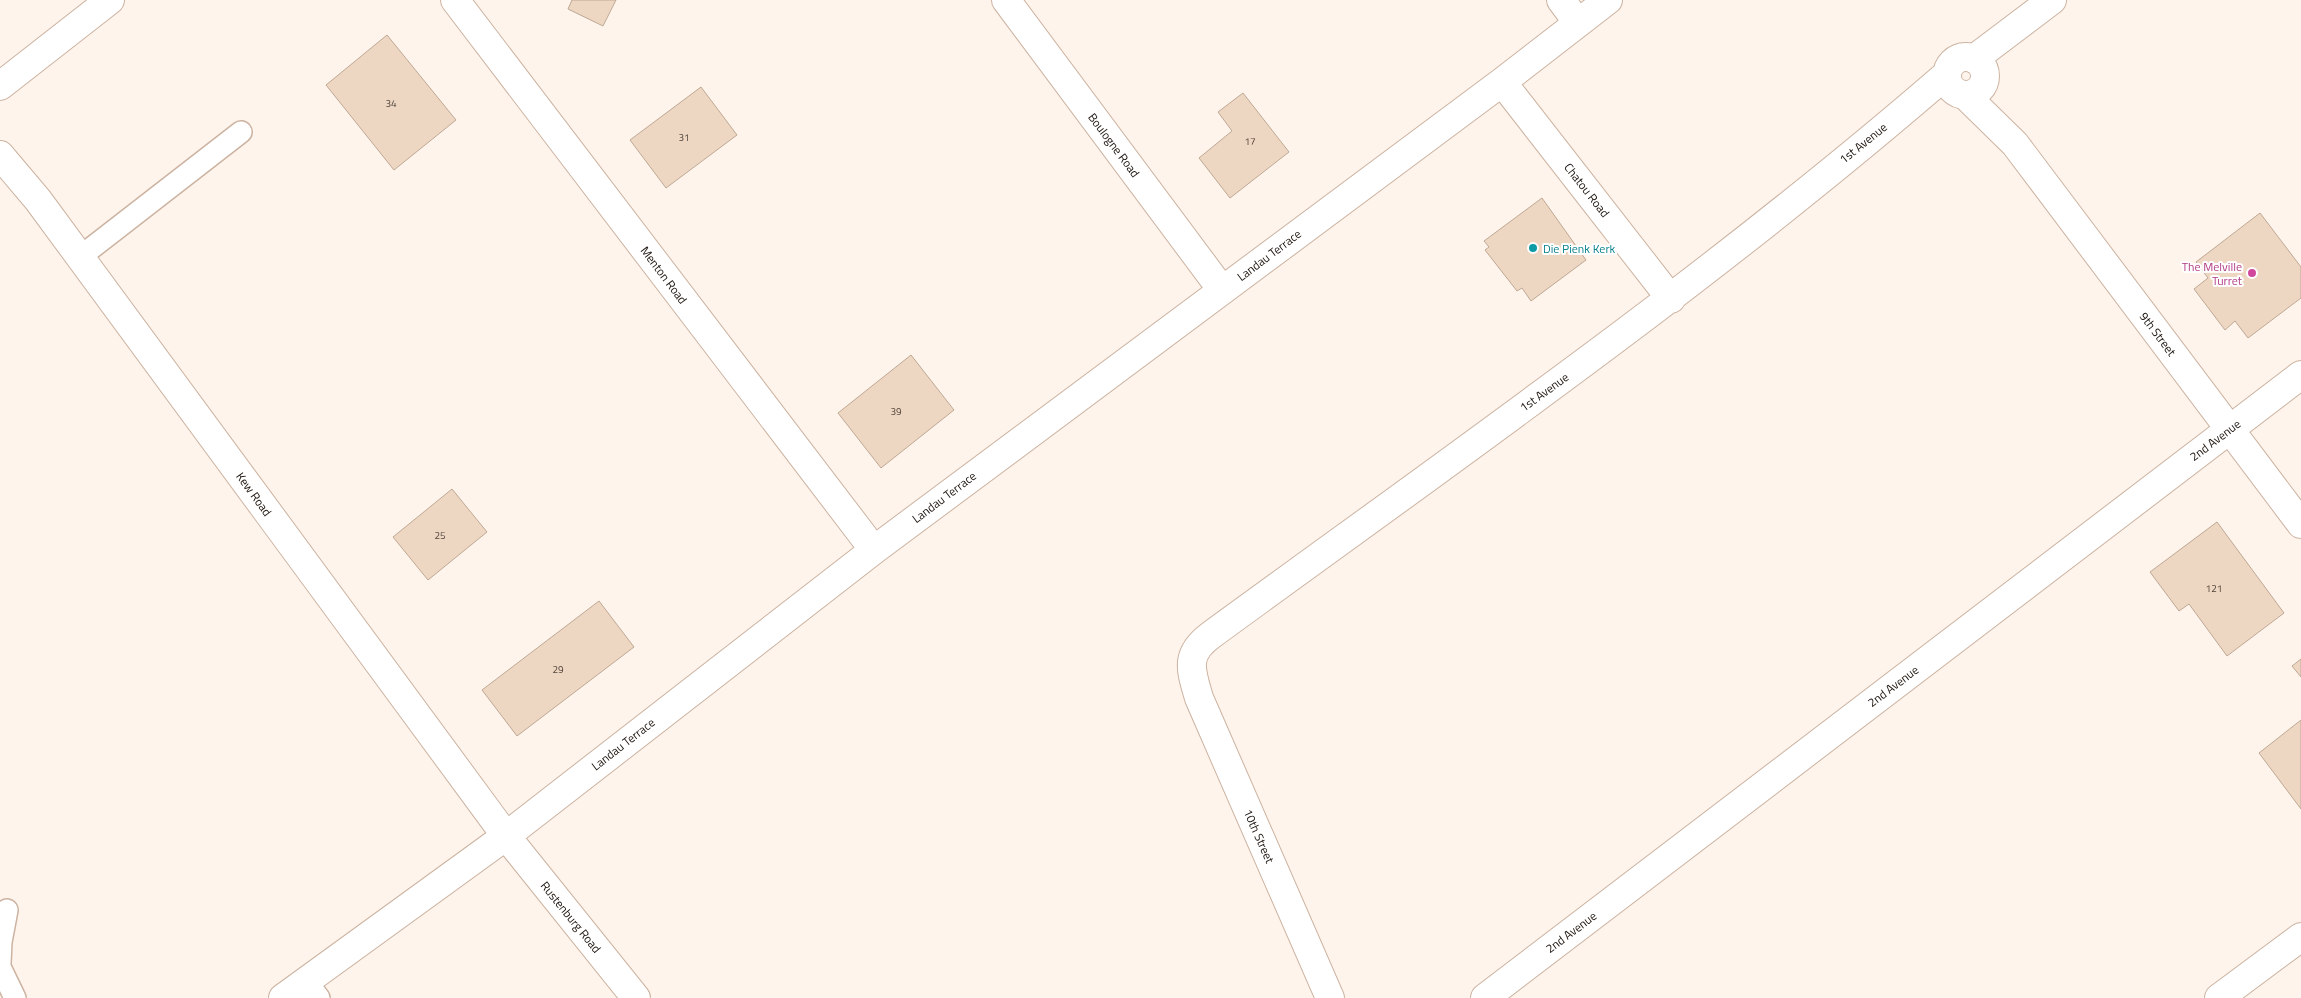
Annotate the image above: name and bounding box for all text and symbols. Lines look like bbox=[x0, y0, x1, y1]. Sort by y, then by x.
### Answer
house number: 34 bbox=[385, 96, 397, 111]
street label: Boulogne Road bbox=[1083, 109, 1145, 181]
street label: 1st Avenue bbox=[1835, 118, 1891, 168]
house number: 31 bbox=[678, 130, 690, 145]
house number: 17 bbox=[1244, 134, 1256, 149]
street label: Chatou Road bbox=[1560, 159, 1614, 221]
street label: Landau Terrace bbox=[1233, 224, 1305, 286]
place label: Die Pienk Kerk bbox=[1543, 239, 1616, 258]
street label: Menton Road bbox=[636, 242, 692, 308]
marker: Die Pienk Kerk bbox=[1527, 242, 1539, 254]
place label: The Melville Turret bbox=[2182, 257, 2243, 290]
marker: The Melville Turret bbox=[2246, 267, 2258, 279]
street label: 9th Street bbox=[2135, 308, 2181, 361]
street label: 1st Avenue bbox=[1515, 368, 1573, 416]
house number: 39 bbox=[890, 404, 902, 419]
street label: 2nd Avenue bbox=[2185, 414, 2245, 466]
street label: Landau Terrace bbox=[908, 466, 980, 528]
street label: Kew Road bbox=[231, 468, 277, 520]
house number: 25 bbox=[434, 528, 446, 543]
house number: 121 bbox=[2206, 581, 2222, 596]
street label: 2nd Avenue bbox=[1863, 660, 1923, 712]
house number: 29 bbox=[552, 662, 564, 677]
street label: Landau Terrace bbox=[587, 713, 659, 775]
street label: 10th Street bbox=[1239, 806, 1280, 867]
street label: Rustenburg Road bbox=[536, 877, 606, 957]
street label: 2nd Avenue bbox=[1541, 906, 1601, 958]

